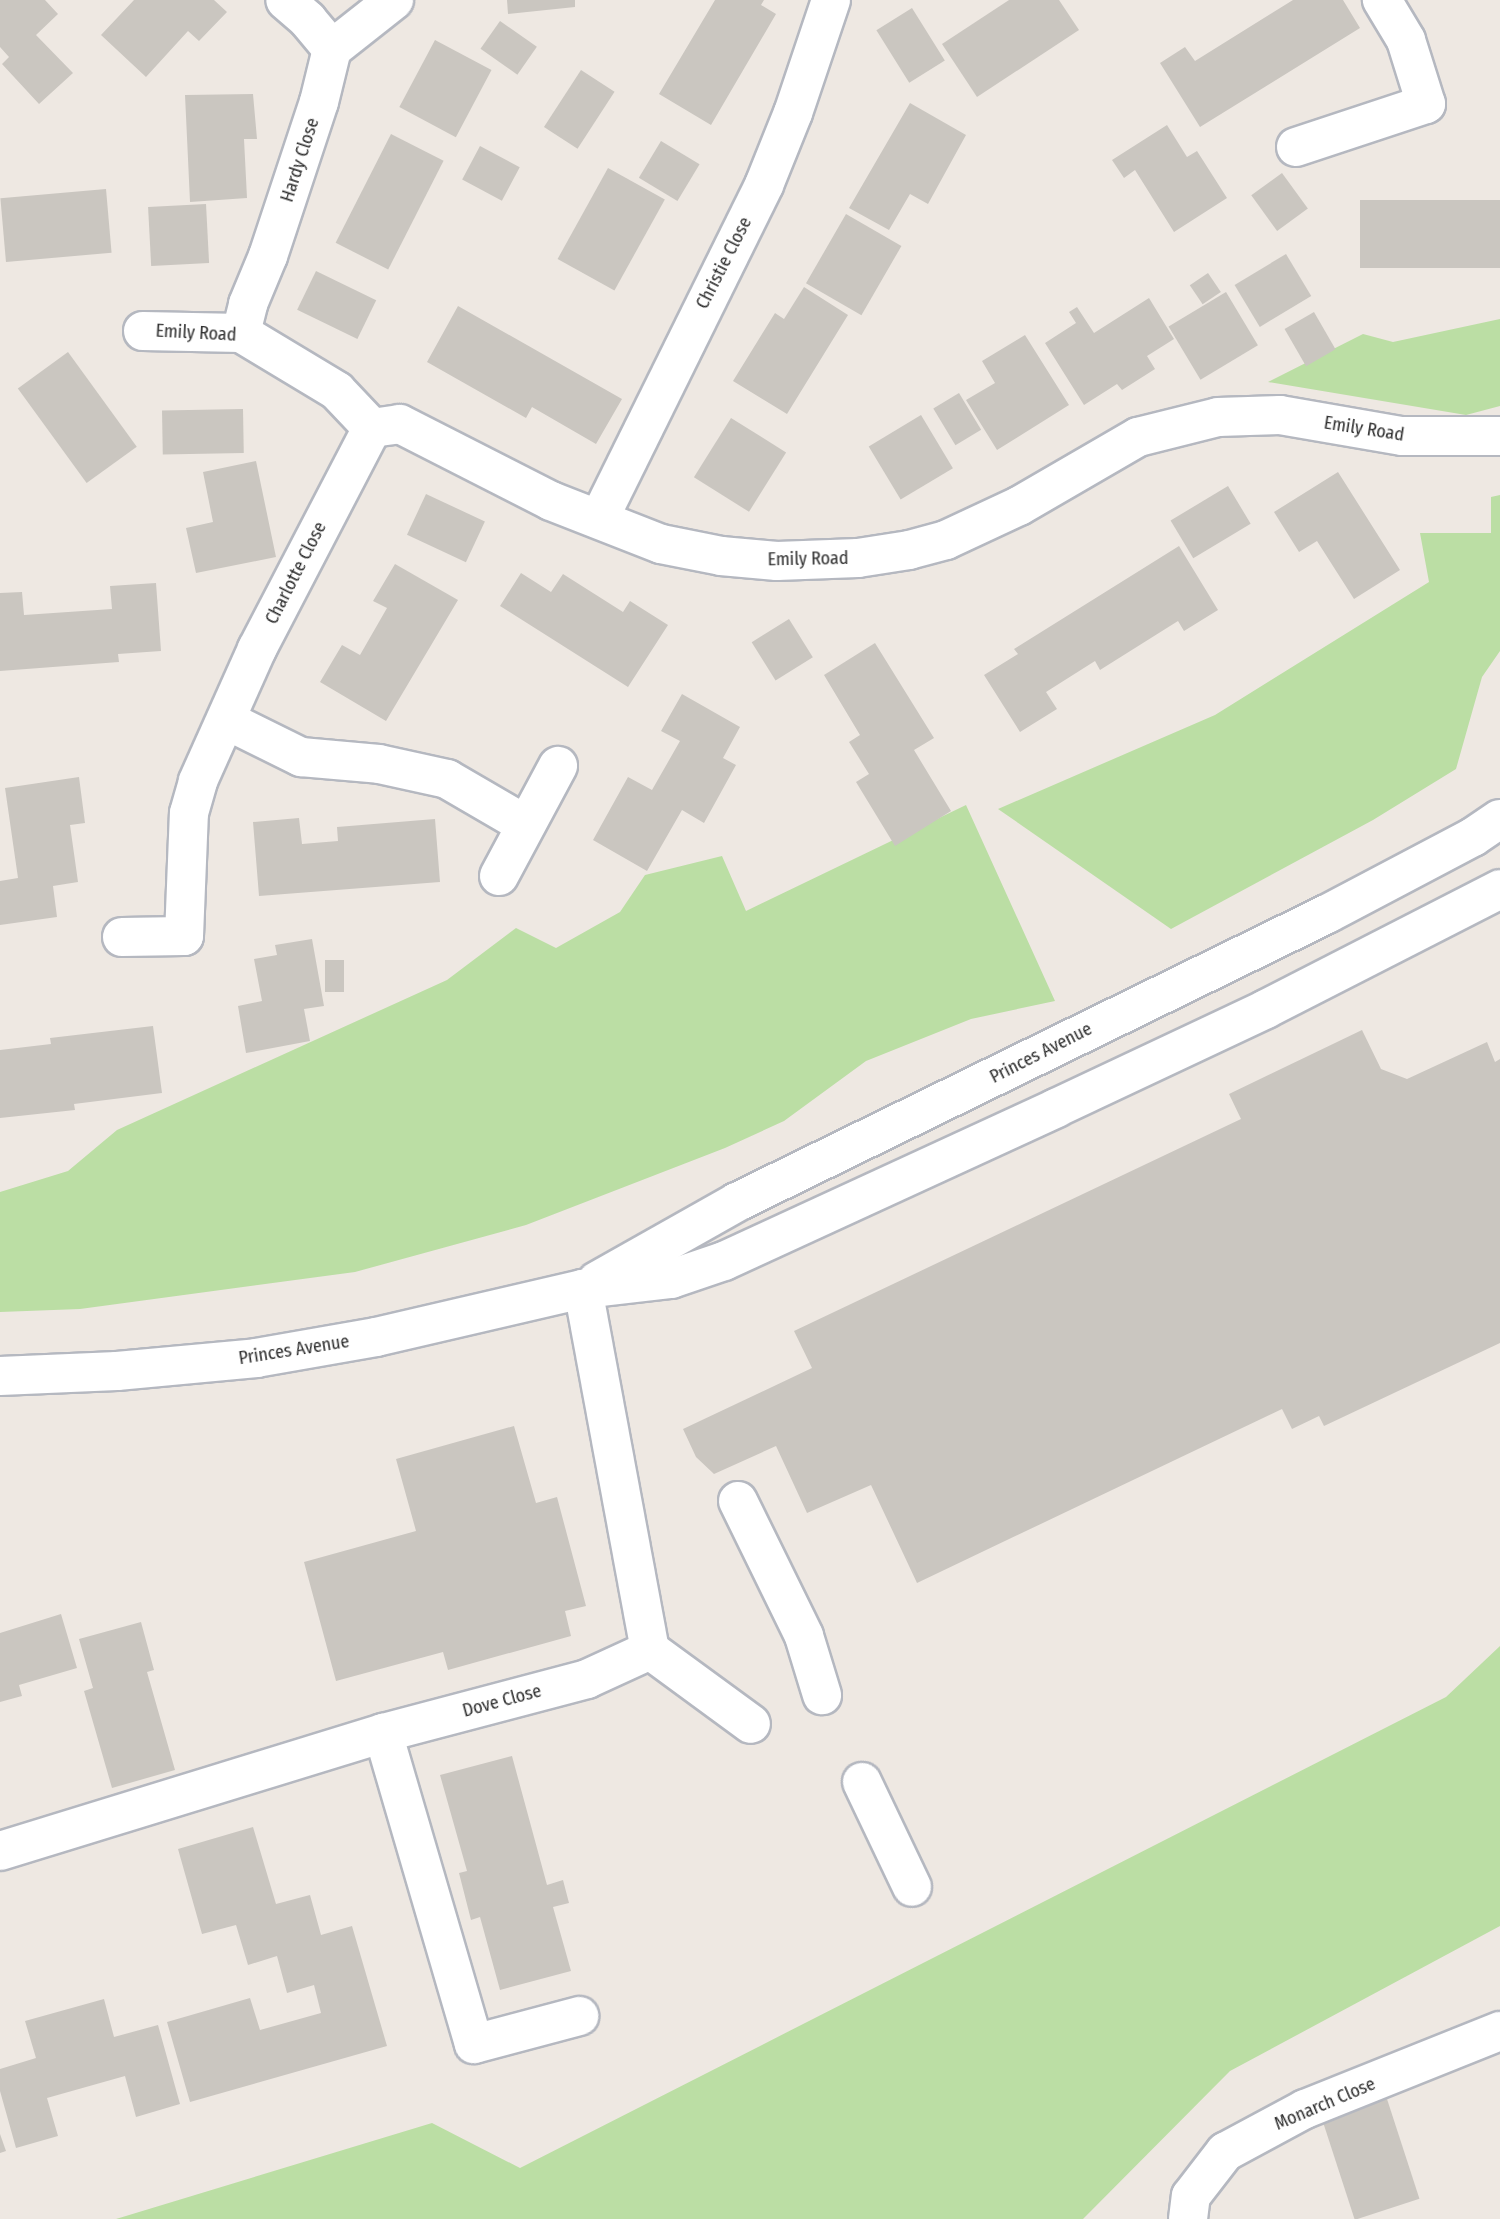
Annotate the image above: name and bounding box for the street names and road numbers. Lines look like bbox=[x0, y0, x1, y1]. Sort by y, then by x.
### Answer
street label: Hardy Close bbox=[276, 115, 324, 205]
street label: Christie Close bbox=[692, 213, 756, 313]
street label: Emily Road bbox=[155, 320, 237, 346]
street label: Emily Road bbox=[1322, 412, 1406, 446]
street label: Charlotte Close bbox=[261, 518, 331, 628]
street label: Emily Road bbox=[767, 547, 849, 571]
street label: Princes Avenue bbox=[986, 1018, 1096, 1088]
street label: Princes Avenue bbox=[237, 1331, 351, 1369]
street label: Dove Close bbox=[460, 1680, 544, 1722]
street label: Monarch Close bbox=[1271, 2073, 1379, 2135]

